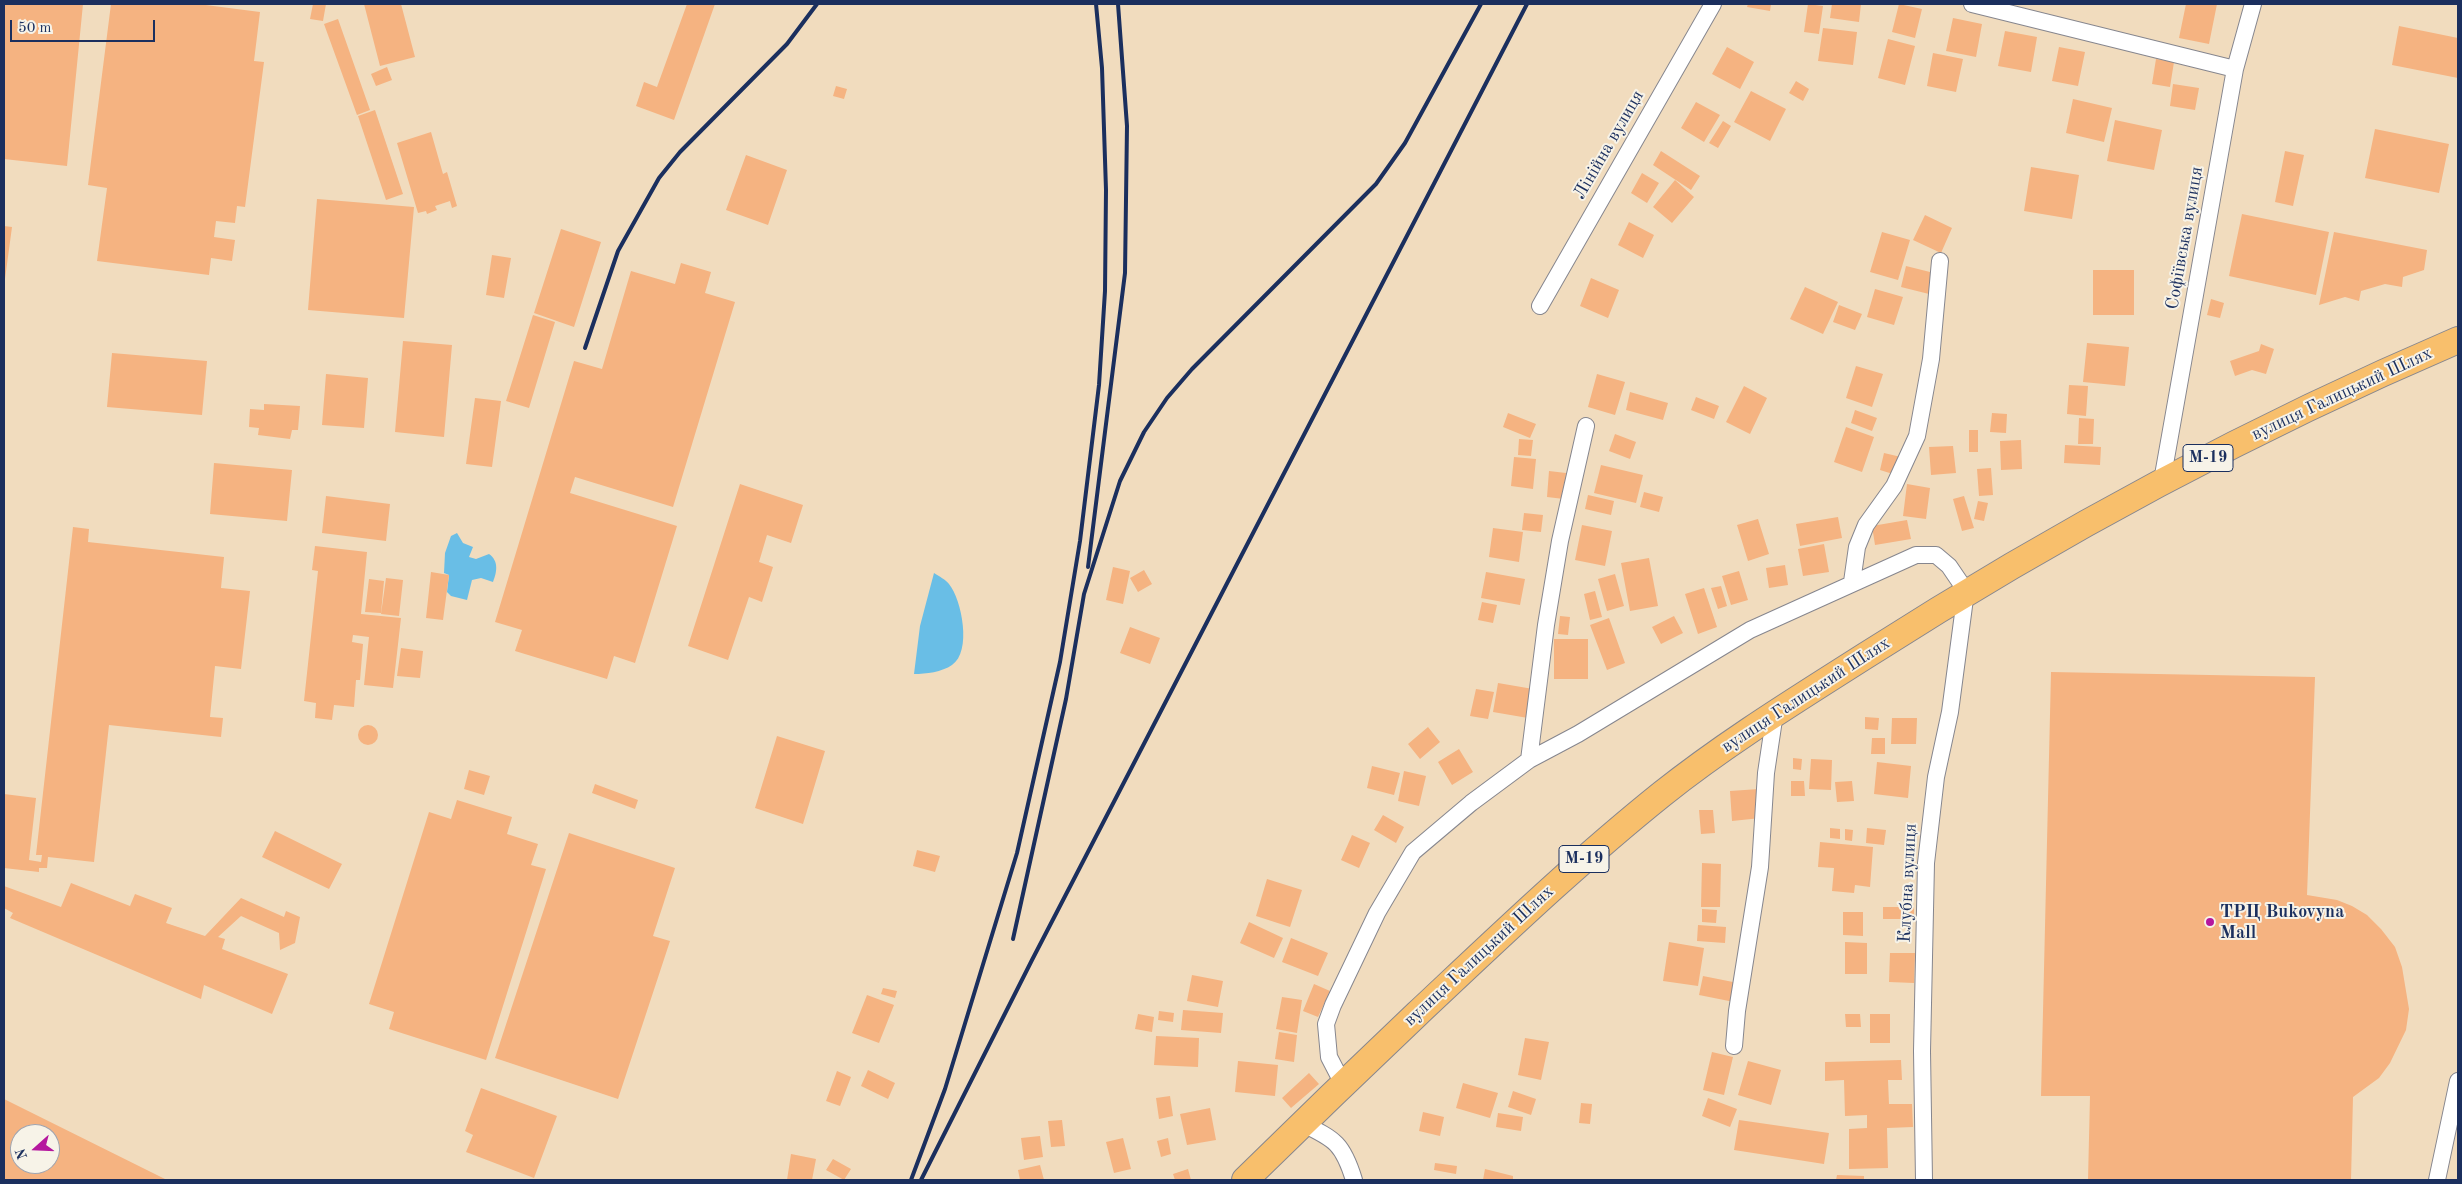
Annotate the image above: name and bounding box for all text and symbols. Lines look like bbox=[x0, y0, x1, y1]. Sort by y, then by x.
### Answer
scale bar bbox=[12, 10, 158, 42]
text: 50 m bbox=[18, 21, 52, 36]
street label: Лінійна вулиця bbox=[1569, 87, 1649, 203]
street label: Софіївська вулиця bbox=[2162, 165, 2208, 311]
street label: вулиця Галицький Шлях bbox=[2248, 343, 2436, 445]
road number: М-19 bbox=[2183, 444, 2233, 472]
street label: вулиця Галицький Шлях bbox=[1718, 632, 1894, 758]
street label: Клубна вулиця bbox=[1894, 823, 1922, 943]
road number: М-19 bbox=[1559, 846, 1609, 872]
street label: вулиця Галицький Шлях bbox=[1400, 881, 1558, 1031]
place label: ТРЦ Bukovyna Mall bbox=[2220, 901, 2344, 944]
marker: ТРЦ Bukovyna Mall bbox=[2204, 916, 2216, 928]
north arrow bbox=[10, 1124, 60, 1174]
text: N bbox=[13, 1146, 30, 1161]

